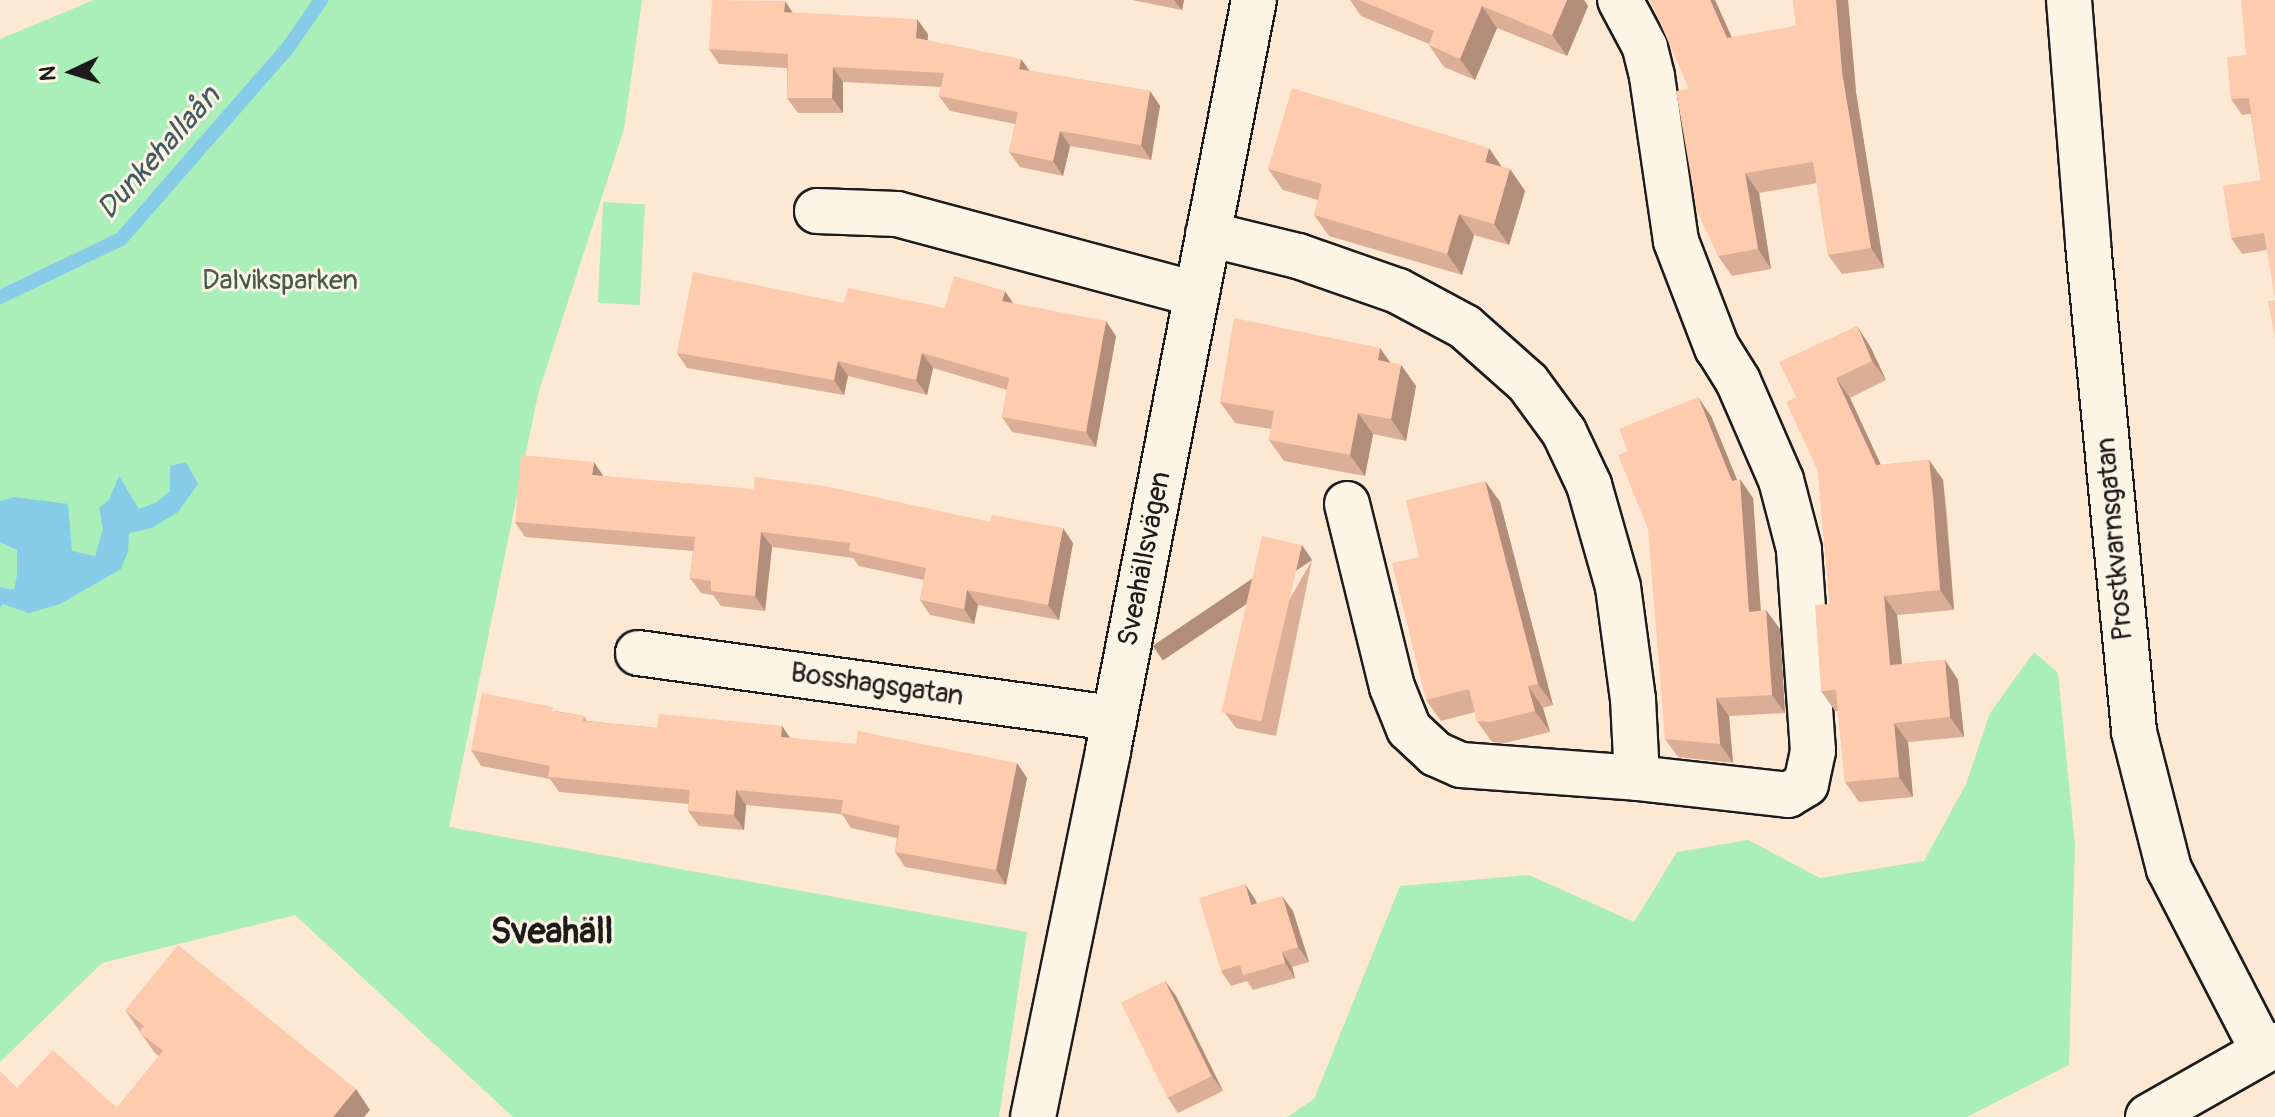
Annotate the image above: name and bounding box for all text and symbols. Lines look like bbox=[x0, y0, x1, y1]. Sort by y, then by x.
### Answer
north arrow bbox=[32, 32, 112, 112]
text: N bbox=[34, 65, 63, 82]
water label: Dunkehallaån bbox=[90, 79, 228, 227]
park label: Dalviksparken bbox=[202, 264, 358, 298]
street label: Prostkvarnsgatan bbox=[2089, 436, 2141, 642]
street label: Sveahällsvägen bbox=[1112, 469, 1178, 649]
street label: Bosshagsgatan bbox=[788, 656, 966, 714]
district label: Sveahäll bbox=[491, 910, 613, 954]

